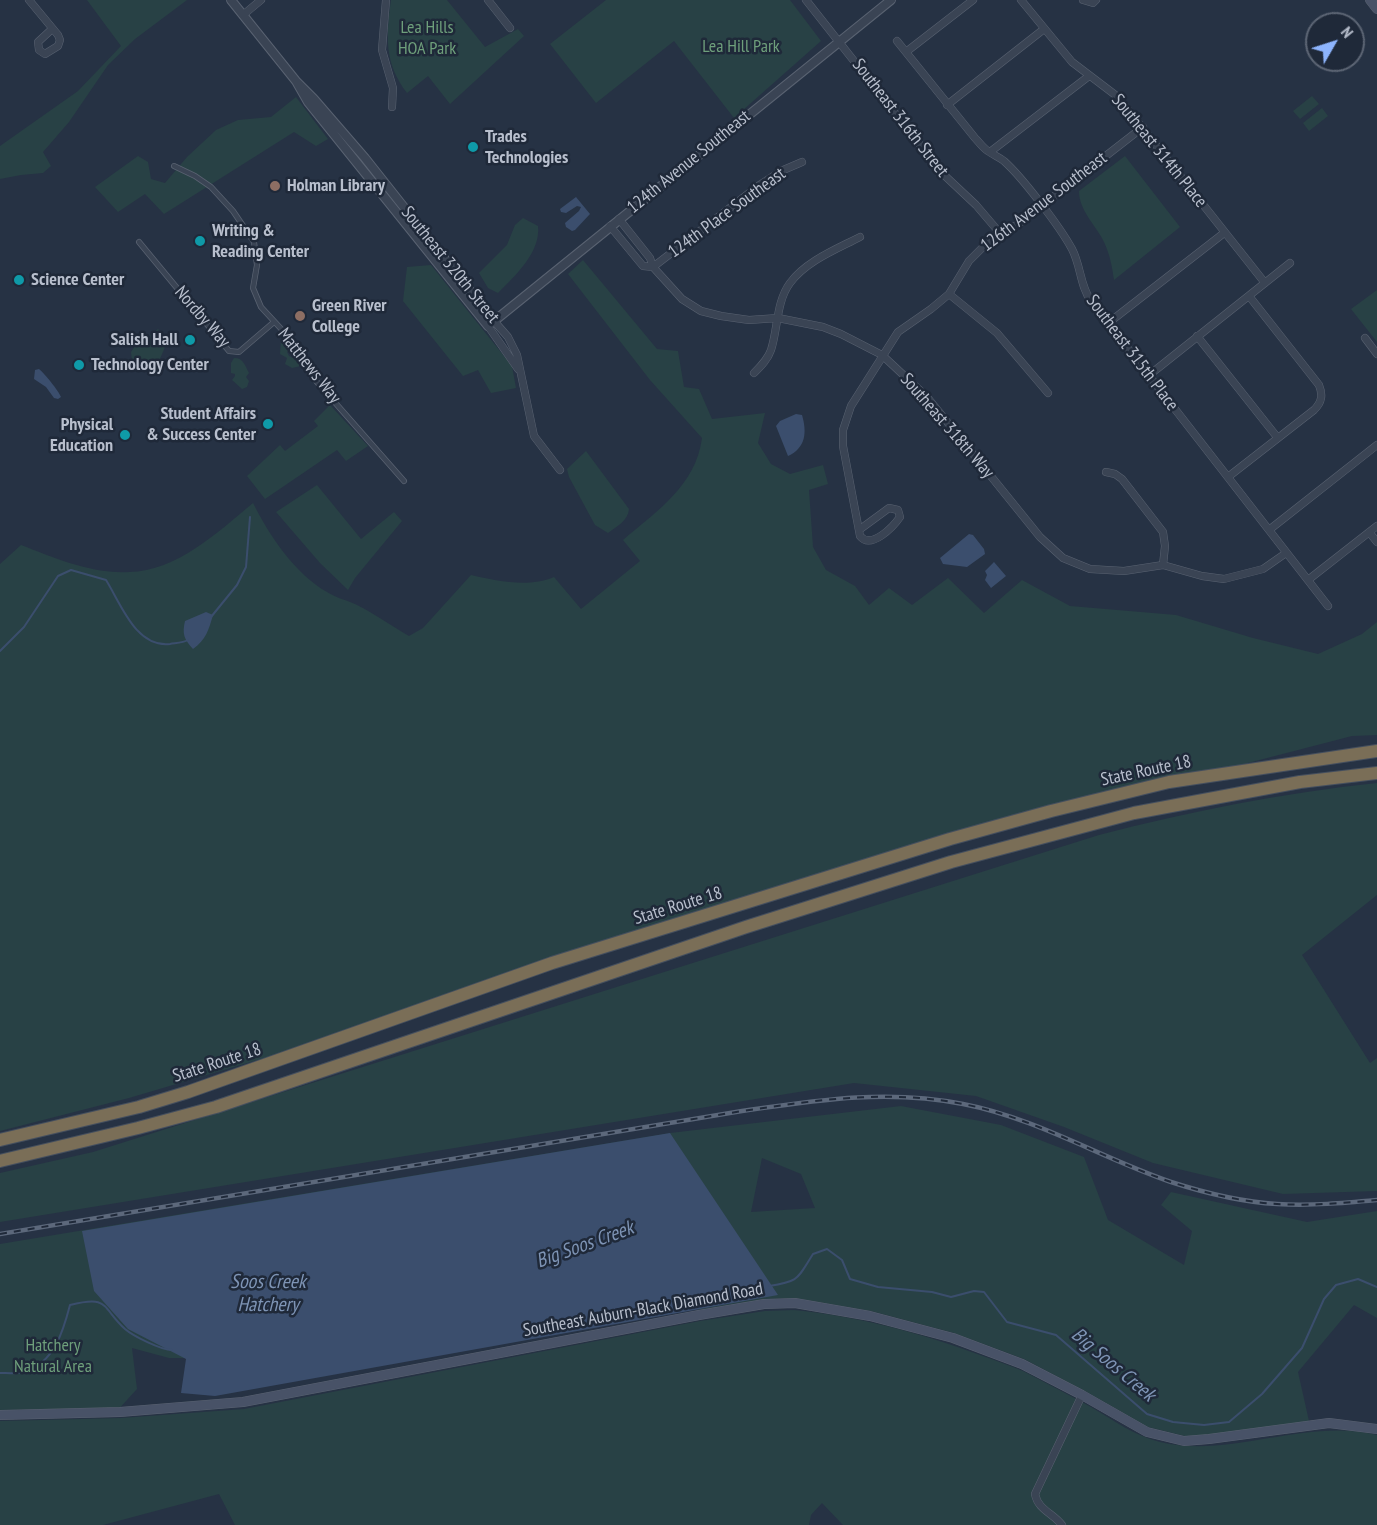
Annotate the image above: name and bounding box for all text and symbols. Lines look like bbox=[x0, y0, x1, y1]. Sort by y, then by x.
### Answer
north arrow bbox=[1305, 12, 1365, 72]
park label: Lea Hills HOA Park bbox=[398, 17, 456, 60]
text: N bbox=[1337, 22, 1358, 42]
park label: Lea Hill Park bbox=[702, 36, 780, 58]
street label: Southeast 316th Street bbox=[847, 55, 953, 181]
street label: Southeast 314th Place bbox=[1107, 90, 1211, 212]
street label: 124th Avenue Southeast bbox=[623, 106, 755, 218]
place label: Trades Technologies bbox=[485, 126, 568, 168]
marker: Trades Technologies bbox=[466, 140, 480, 154]
street label: 126th Avenue Southeast bbox=[977, 148, 1111, 256]
street label: 124th Place Southeast bbox=[664, 163, 790, 263]
place label: Holman Library bbox=[287, 175, 385, 197]
marker: Holman Library bbox=[268, 179, 282, 193]
street label: Southeast 320th Street bbox=[396, 202, 504, 328]
place label: Writing & Reading Center bbox=[212, 220, 309, 262]
marker: Writing & Reading Center bbox=[193, 234, 207, 248]
place label: Science Center bbox=[31, 269, 124, 291]
marker: Science Center bbox=[12, 273, 26, 287]
street label: Nordby Way bbox=[170, 282, 234, 352]
street label: Southeast 315th Place bbox=[1081, 291, 1183, 415]
place label: Green River College bbox=[312, 295, 387, 338]
marker: Green River College bbox=[293, 309, 307, 323]
street label: Matthews Way bbox=[273, 324, 345, 408]
place label: Salish Hall bbox=[110, 329, 178, 351]
marker: Salish Hall bbox=[183, 333, 197, 347]
place label: Technology Center bbox=[91, 354, 209, 376]
marker: Technology Center bbox=[72, 358, 86, 372]
street label: Southeast 318th Way bbox=[896, 369, 998, 483]
place label: Student Affairs & Success Center bbox=[146, 403, 256, 446]
place label: Physical Education bbox=[50, 414, 113, 456]
marker: Student Affairs & Success Center bbox=[261, 417, 275, 431]
marker: Physical Education bbox=[118, 428, 132, 442]
street label: State Route 18 bbox=[1099, 751, 1193, 791]
street label: State Route 18 bbox=[631, 882, 725, 930]
street label: State Route 18 bbox=[170, 1039, 264, 1087]
water label: Big Soos Creek bbox=[533, 1216, 637, 1274]
water label: Soos Creek Hatchery bbox=[230, 1270, 306, 1317]
street label: Southeast Auburn-Black Diamond Road bbox=[521, 1278, 765, 1342]
water label: Big Soos Creek bbox=[1066, 1323, 1160, 1407]
park label: Hatchery Natural Area bbox=[14, 1335, 92, 1378]

